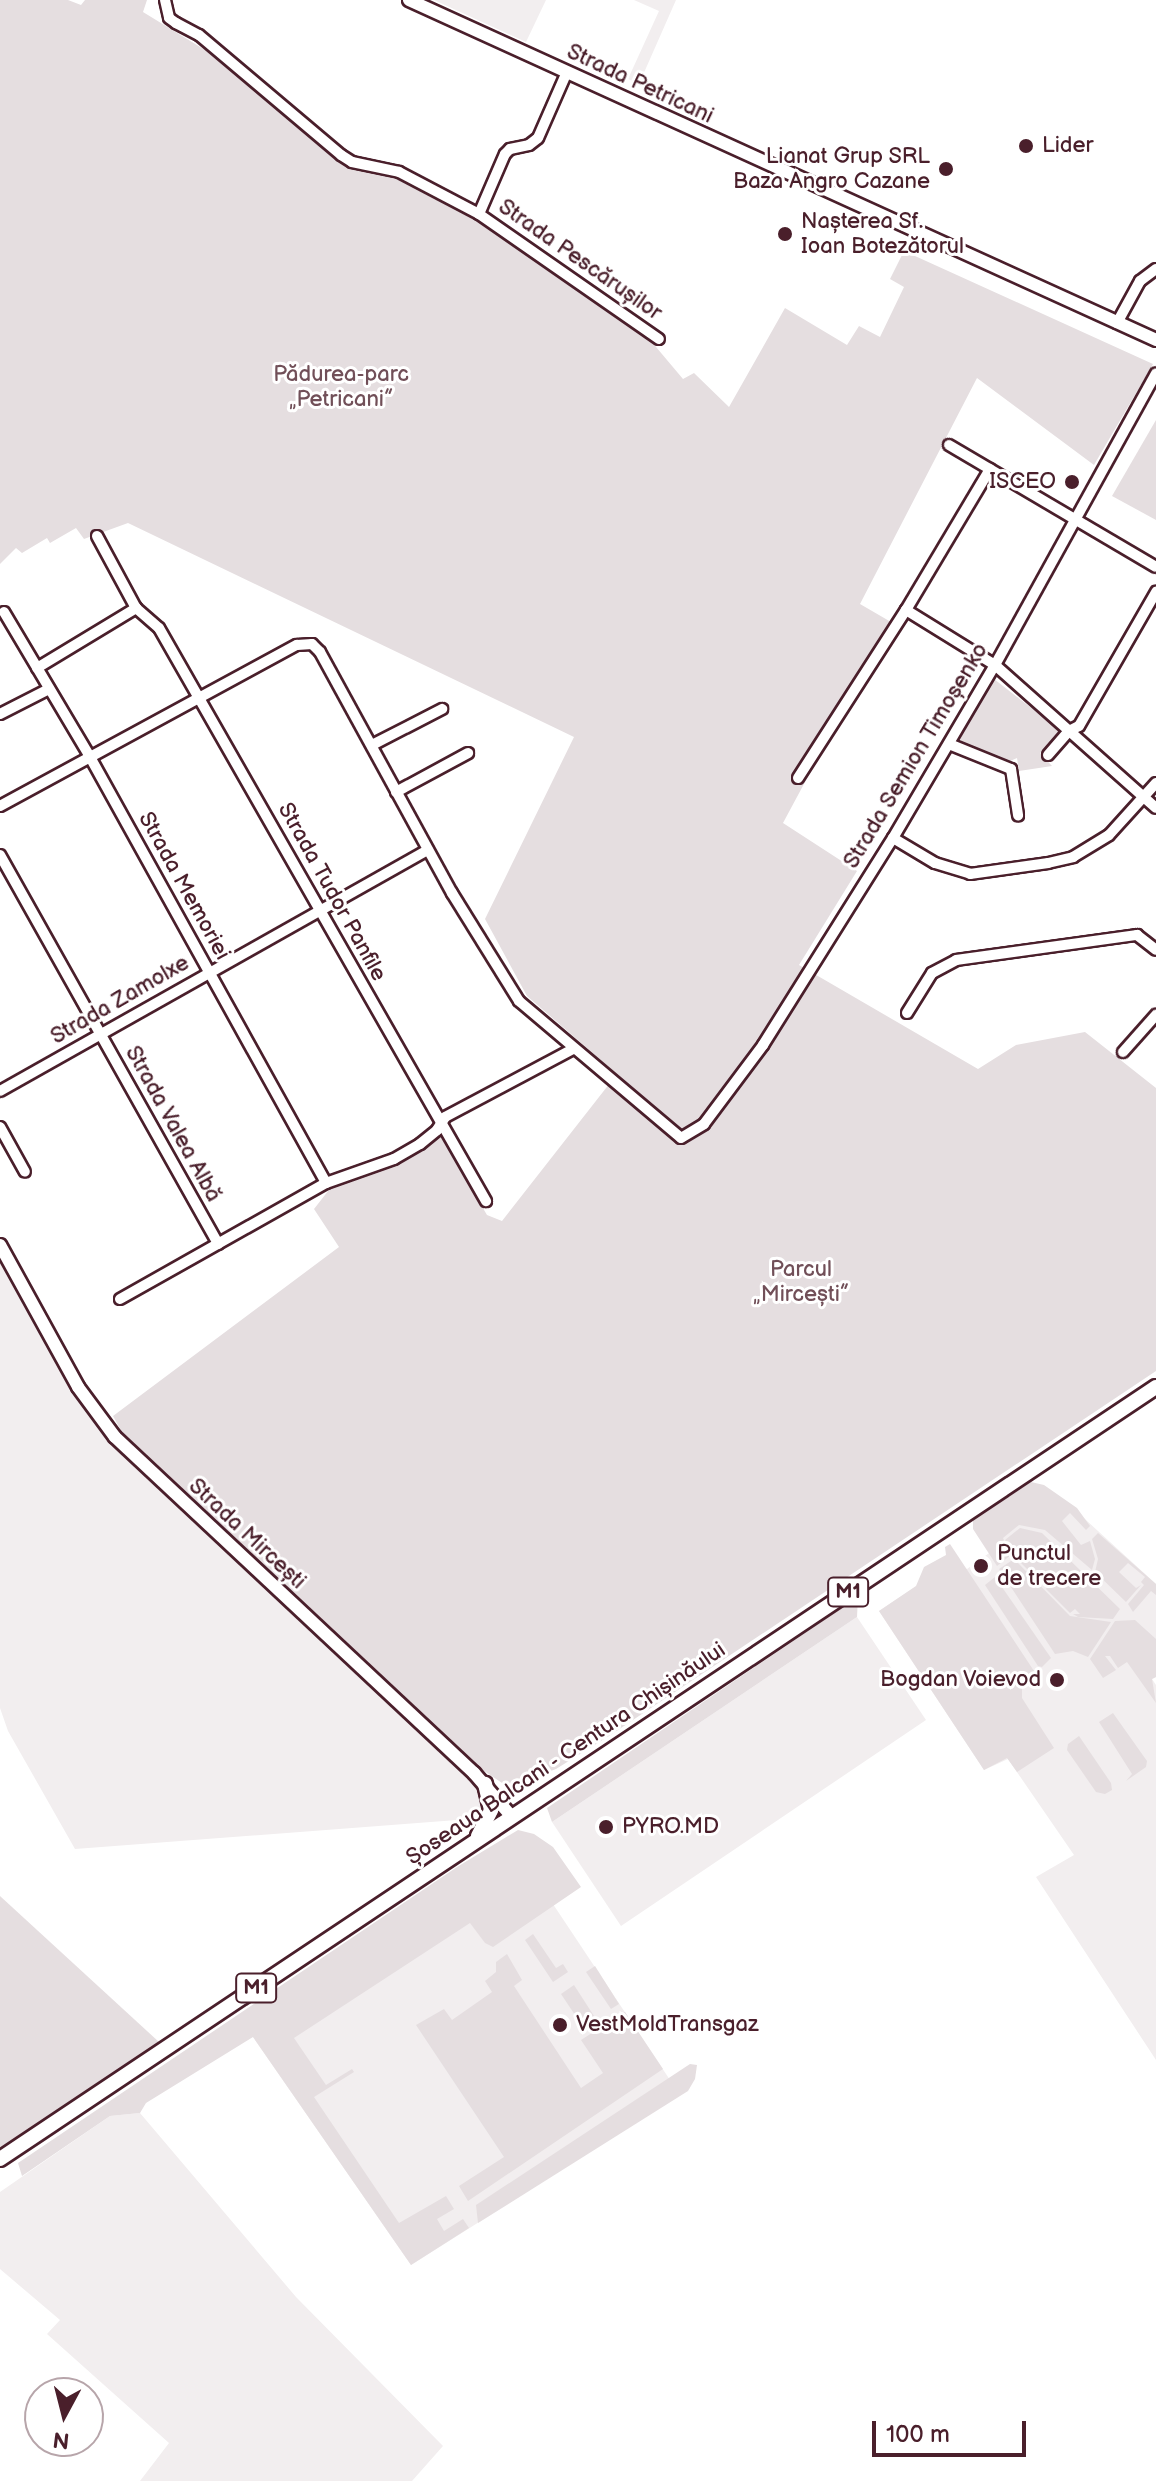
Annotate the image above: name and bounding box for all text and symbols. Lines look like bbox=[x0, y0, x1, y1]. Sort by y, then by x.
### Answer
street label: Strada Petricani bbox=[563, 39, 717, 129]
place label: Lider bbox=[1042, 133, 1093, 159]
marker: Lider bbox=[1017, 137, 1035, 155]
place label: Lianat Grup SRL Baza Angro Cazane bbox=[733, 143, 930, 194]
marker: Lianat Grup SRL Baza Angro Cazane bbox=[937, 160, 955, 178]
street label: Strada Pescărușilor bbox=[493, 194, 667, 326]
place label: Nașterea Sf. Ioan Botezătorul bbox=[801, 208, 964, 260]
marker: Nașterea Sf. Ioan Botezătorul bbox=[776, 225, 794, 243]
park label: Pădurea-parc „Petricani” bbox=[273, 361, 409, 412]
place label: ISCEO bbox=[989, 469, 1056, 495]
marker: ISCEO bbox=[1063, 473, 1081, 491]
street label: Strada Semion Timoșenko bbox=[838, 638, 994, 874]
street label: Strada Tudor Panfile bbox=[272, 798, 392, 986]
street label: Strada Memoriei bbox=[132, 807, 236, 965]
street label: Strada Zamolxe bbox=[46, 950, 194, 1050]
street label: Strada Valea Albă bbox=[119, 1041, 227, 1207]
park label: Parcul „Mircești” bbox=[753, 1256, 849, 1308]
street label: Strada Mircești bbox=[183, 1473, 311, 1595]
place label: Punctul de trecere bbox=[997, 1540, 1101, 1592]
marker: Punctul de trecere bbox=[972, 1557, 990, 1575]
road number: M1 bbox=[826, 1576, 870, 1608]
street label: Șoseaua Balcani - Centura Chișinăului bbox=[401, 1637, 731, 1871]
place label: Bogdan Voievod bbox=[879, 1667, 1041, 1693]
marker: Bogdan Voievod bbox=[1048, 1671, 1066, 1689]
place label: PYRO.MD bbox=[622, 1814, 719, 1840]
marker: PYRO.MD bbox=[597, 1818, 615, 1836]
road number: M1 bbox=[234, 1972, 278, 2004]
place label: VestMoldTransgaz bbox=[576, 2012, 758, 2038]
marker: VestMoldTransgaz bbox=[551, 2016, 569, 2034]
north arrow bbox=[24, 2377, 104, 2457]
scale bar bbox=[876, 2405, 1030, 2455]
text: 100 m bbox=[886, 2420, 950, 2449]
text: N bbox=[51, 2425, 71, 2454]

